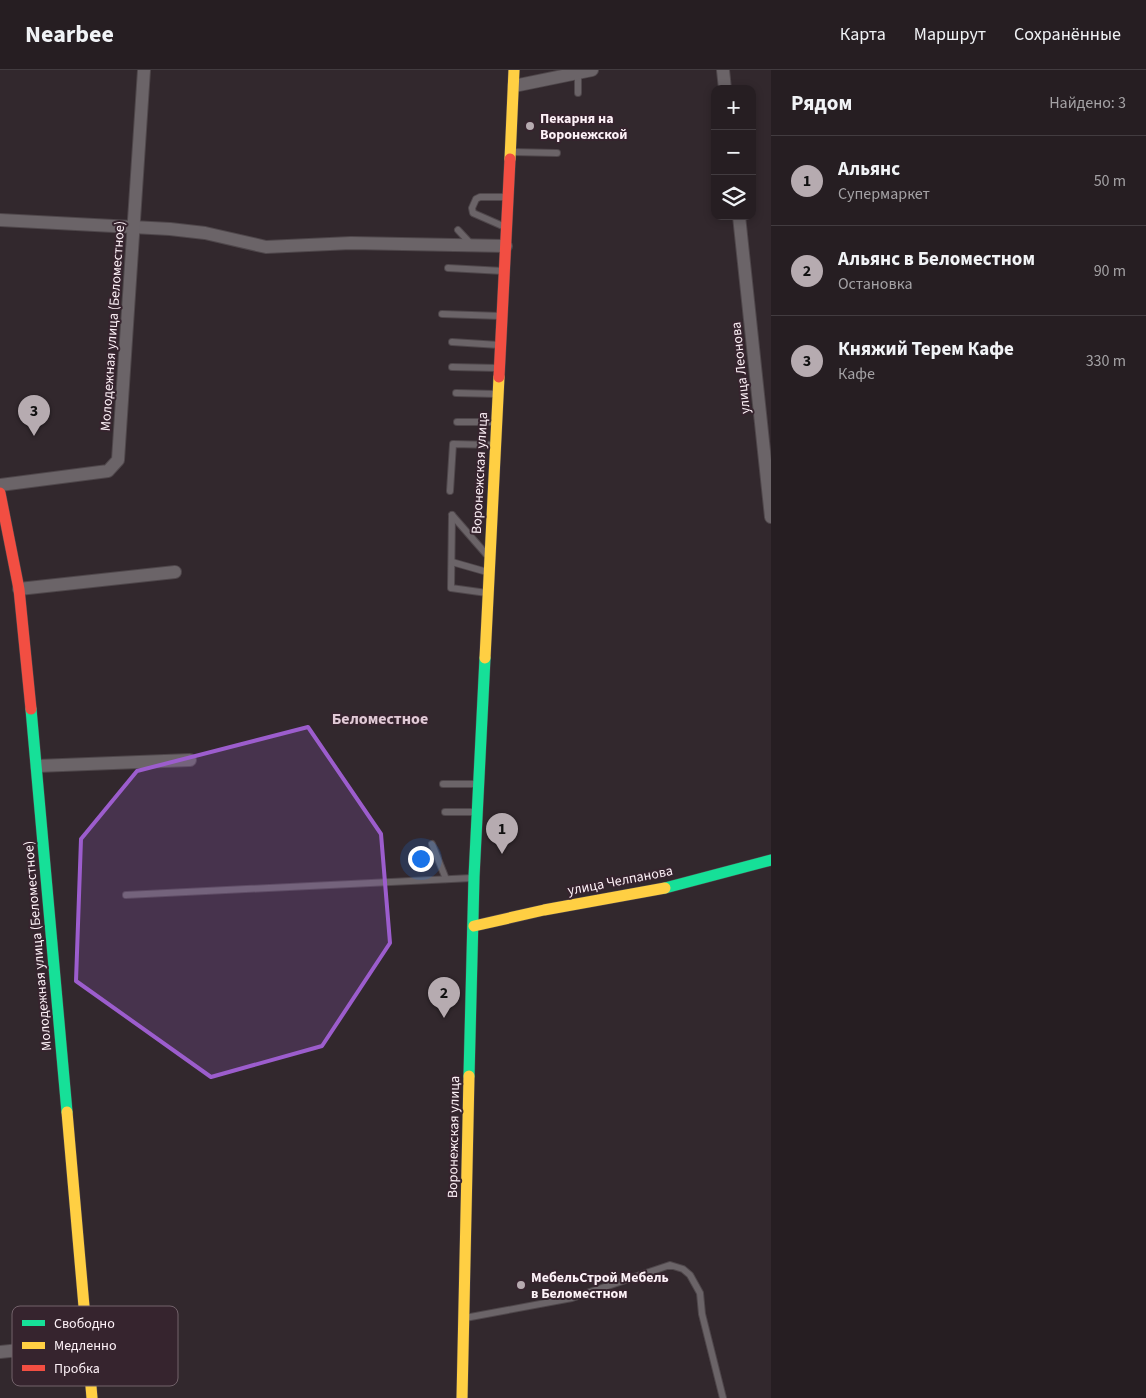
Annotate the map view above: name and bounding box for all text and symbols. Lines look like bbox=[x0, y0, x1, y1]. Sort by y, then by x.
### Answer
text: Nearbee bbox=[25, 17, 114, 52]
text: Карта bbox=[840, 22, 886, 47]
text: Маршрут bbox=[914, 22, 986, 47]
text: Сохранённые bbox=[1014, 22, 1121, 47]
map controls bbox=[711, 85, 756, 220]
button: + bbox=[711, 85, 756, 130]
text: Рядом bbox=[791, 88, 852, 118]
text: Найдено: 3 bbox=[1049, 92, 1126, 114]
place label: Пекарня на Воронежской bbox=[540, 109, 627, 145]
marker: Пекарня на Воронежской bbox=[524, 120, 536, 132]
button: − bbox=[711, 130, 756, 175]
text: Альянс bbox=[838, 156, 900, 183]
text: 1 bbox=[803, 170, 811, 192]
text: 50 m bbox=[1094, 170, 1126, 192]
button: layers bbox=[711, 175, 756, 220]
text: Супермаркет bbox=[838, 183, 930, 205]
street label: Молодежная улица (Беломестное) bbox=[96, 220, 130, 432]
text: Альянс в Беломестном bbox=[838, 246, 1035, 273]
text: 2 bbox=[803, 260, 811, 282]
text: 90 m bbox=[1094, 260, 1126, 282]
text: Остановка bbox=[838, 273, 912, 295]
street label: улица Леонова bbox=[726, 321, 756, 415]
text: Княжий Терем Кафе bbox=[838, 336, 1014, 363]
text: 3 bbox=[803, 350, 811, 372]
text: 330 m bbox=[1086, 350, 1126, 372]
text: Кафе bbox=[838, 363, 875, 385]
pin: 3 bbox=[18, 395, 50, 436]
street label: Воронежская улица bbox=[467, 411, 493, 535]
district label: Беломестное bbox=[332, 708, 428, 730]
pin: 1 bbox=[486, 813, 518, 854]
street label: Молодежная улица (Беломестное) bbox=[19, 840, 57, 1052]
your location bbox=[408, 846, 434, 872]
street label: улица Челпанова bbox=[566, 861, 674, 901]
pin: 2 bbox=[428, 977, 460, 1018]
street label: Воронежская улица bbox=[443, 1076, 465, 1198]
place label: МебельСтрой Мебель в Беломестном bbox=[531, 1268, 669, 1304]
marker: МебельСтрой Мебель в Беломестном bbox=[515, 1279, 527, 1291]
legend bbox=[12, 1306, 178, 1386]
text: Свободно bbox=[54, 1314, 115, 1334]
text: Медленно bbox=[54, 1336, 117, 1356]
text: Пробка bbox=[54, 1359, 100, 1379]

